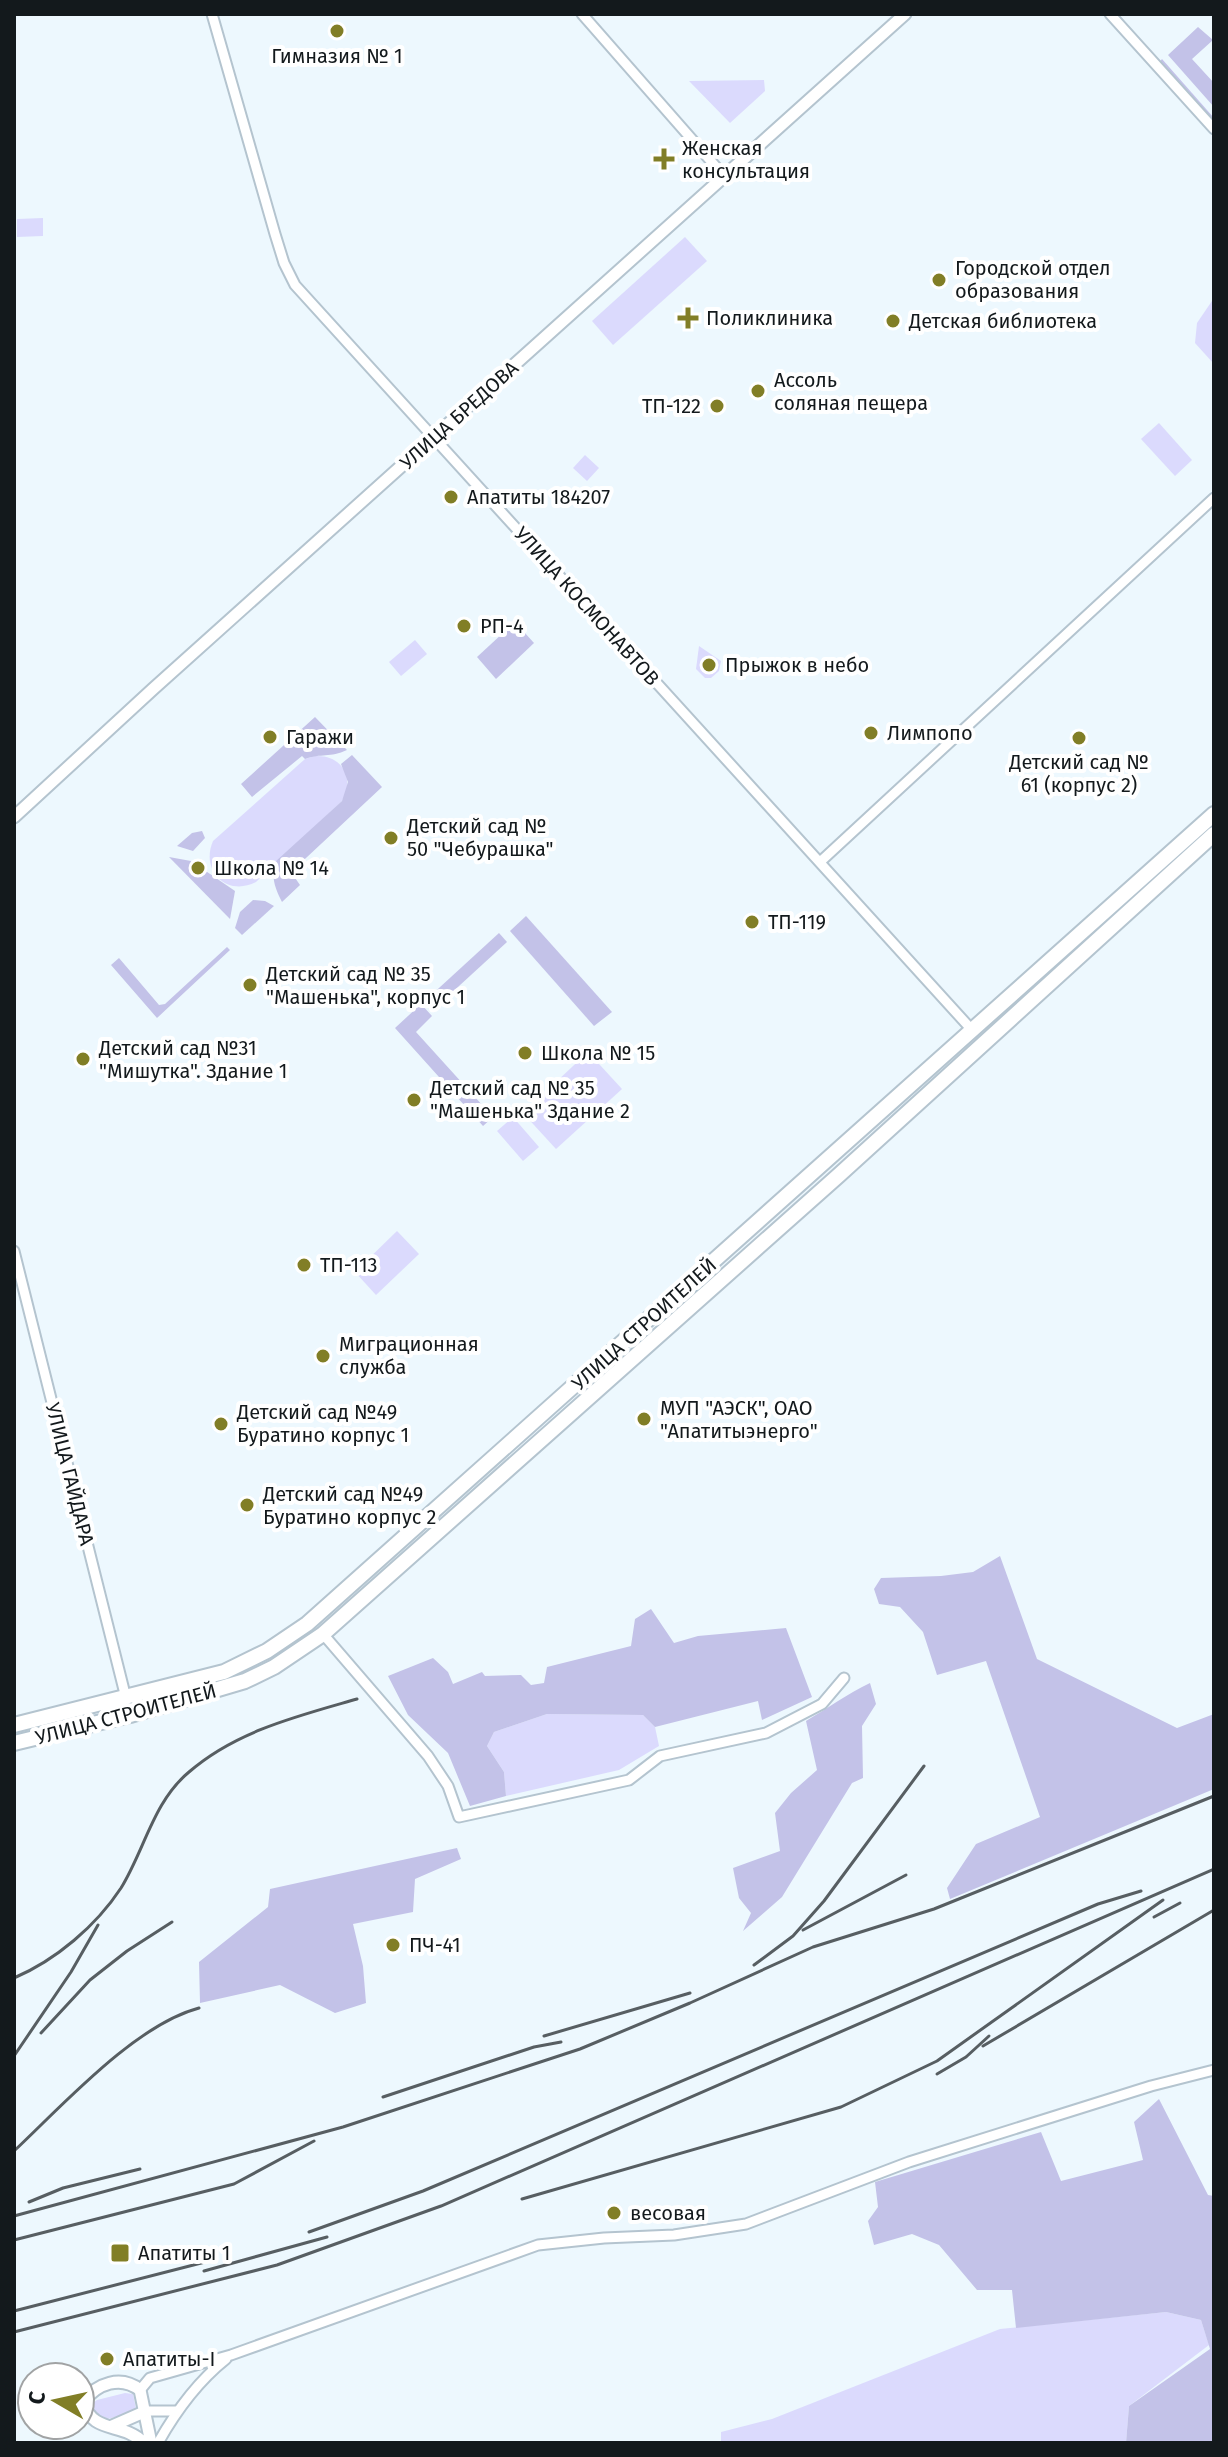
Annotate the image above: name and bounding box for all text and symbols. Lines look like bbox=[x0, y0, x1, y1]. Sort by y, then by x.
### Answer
marker: Гимназия № 1 bbox=[328, 22, 346, 40]
place label: Гимназия № 1 bbox=[271, 44, 403, 68]
place label: Женская консультация bbox=[682, 136, 810, 183]
marker: Женская консультация bbox=[653, 148, 675, 170]
place label: Городской отдел образования bbox=[955, 256, 1111, 303]
marker: Городской отдел образования bbox=[930, 271, 948, 289]
place label: Поликлиника bbox=[706, 306, 833, 330]
marker: Поликлиника bbox=[677, 307, 699, 329]
place label: Детская библиотека bbox=[908, 309, 1097, 333]
marker: Детская библиотека bbox=[884, 312, 902, 330]
street label: УЛИЦА БРЕДОВА bbox=[395, 355, 523, 474]
place label: Ассоль соляная пещера bbox=[774, 368, 928, 415]
marker: Ассоль соляная пещера bbox=[749, 382, 767, 400]
place label: ТП-122 bbox=[642, 394, 701, 418]
marker: ТП-122 bbox=[708, 397, 726, 415]
place label: Апатиты 184207 bbox=[467, 485, 610, 509]
marker: Апатиты 184207 bbox=[442, 488, 460, 506]
street label: УЛИЦА КОСМОНАВТОВ bbox=[509, 522, 665, 690]
place label: РП-4 bbox=[480, 614, 524, 638]
marker: РП-4 bbox=[455, 617, 473, 635]
place label: Прыжок в небо bbox=[725, 653, 869, 677]
marker: Прыжок в небо bbox=[700, 656, 718, 674]
place label: Лимпопо bbox=[887, 721, 973, 745]
marker: Лимпопо bbox=[862, 724, 880, 742]
place label: Гаражи bbox=[286, 725, 354, 749]
marker: Гаражи bbox=[261, 728, 279, 746]
marker: Детский сад № 61 (корпус 2) bbox=[1070, 729, 1088, 747]
place label: Детский сад № 61 (корпус 2) bbox=[1008, 750, 1149, 797]
place label: Детский сад № 50 "Чебурашка" bbox=[406, 814, 554, 861]
marker: Детский сад № 50 "Чебурашка" bbox=[382, 829, 400, 847]
place label: Школа № 14 bbox=[214, 856, 329, 880]
marker: Школа № 14 bbox=[189, 859, 207, 877]
place label: ТП-119 bbox=[768, 910, 826, 934]
marker: ТП-119 bbox=[743, 913, 761, 931]
place label: Детский сад № 35 "Машенька", корпус 1 bbox=[265, 962, 465, 1009]
marker: Детский сад № 35 "Машенька", корпус 1 bbox=[241, 976, 259, 994]
place label: Детский сад №31 "Мишутка". Здание 1 bbox=[98, 1036, 287, 1083]
place label: Школа № 15 bbox=[541, 1041, 655, 1065]
marker: Школа № 15 bbox=[516, 1044, 534, 1062]
marker: Детский сад №31 "Мишутка". Здание 1 bbox=[74, 1050, 92, 1068]
place label: Детский сад № 35 "Машенька" Здание 2 bbox=[429, 1076, 630, 1123]
marker: Детский сад № 35 "Машенька" Здание 2 bbox=[405, 1091, 423, 1109]
place label: ТП-113 bbox=[320, 1253, 378, 1277]
street label: УЛИЦА СТРОИТЕЛЕЙ bbox=[567, 1253, 721, 1395]
marker: ТП-113 bbox=[295, 1256, 313, 1274]
place label: Миграционная служба bbox=[339, 1332, 479, 1379]
marker: Миграционная служба bbox=[314, 1347, 332, 1365]
place label: МУП "АЭСК", ОАО "Апатитыэнерго" bbox=[660, 1396, 818, 1443]
street label: УЛИЦА ГАЙДАРА bbox=[41, 1400, 99, 1548]
place label: Детский сад №49 Буратино корпус 1 bbox=[236, 1400, 409, 1447]
marker: МУП "АЭСК", ОАО "Апатитыэнерго" bbox=[635, 1410, 653, 1428]
marker: Детский сад №49 Буратино корпус 1 bbox=[212, 1415, 230, 1433]
place label: Детский сад №49 Буратино корпус 2 bbox=[262, 1482, 436, 1529]
marker: Детский сад №49 Буратино корпус 2 bbox=[238, 1496, 256, 1514]
street label: УЛИЦА СТРОИТЕЛЕЙ bbox=[33, 1678, 219, 1750]
place label: ПЧ-41 bbox=[409, 1933, 461, 1957]
marker: ПЧ-41 bbox=[384, 1936, 402, 1954]
place label: весовая bbox=[630, 2201, 706, 2225]
marker: весовая bbox=[605, 2204, 623, 2222]
place label: Апатиты 1 bbox=[138, 2241, 230, 2265]
marker: Апатиты 1 bbox=[109, 2242, 131, 2264]
place label: Апатиты-I bbox=[123, 2347, 215, 2371]
marker: Апатиты-I bbox=[98, 2350, 116, 2368]
north arrow bbox=[16, 2361, 96, 2441]
text: С bbox=[22, 2389, 51, 2406]

